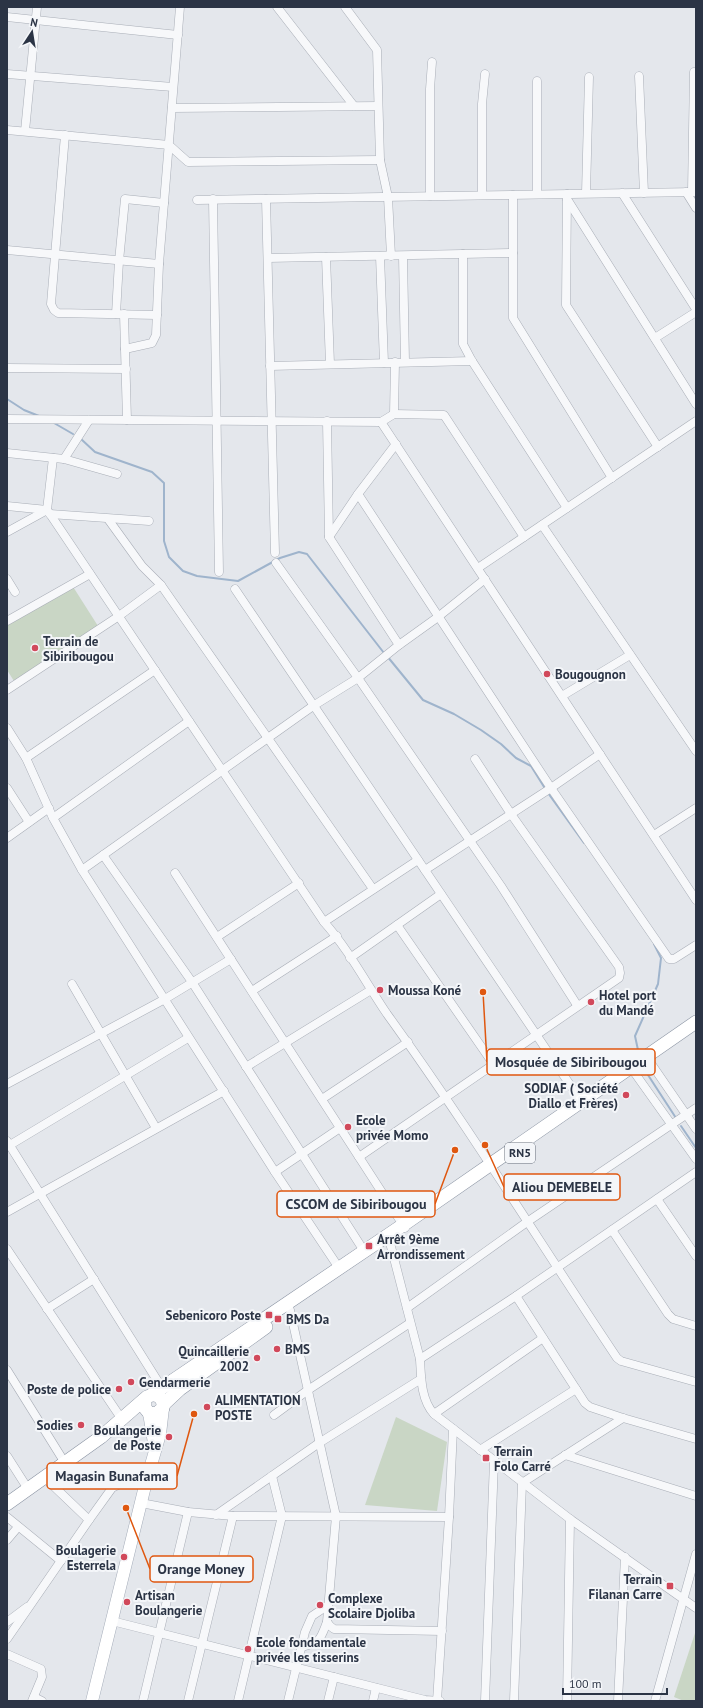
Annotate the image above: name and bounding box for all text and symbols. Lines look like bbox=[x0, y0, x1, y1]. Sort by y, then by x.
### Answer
north arrow bbox=[12, 12, 52, 52]
text: N bbox=[29, 15, 39, 30]
place label: Terrain de Sibiribougou bbox=[43, 633, 114, 665]
marker: Terrain de Sibiribougou bbox=[30, 643, 40, 653]
place label: Bougougnon bbox=[555, 666, 626, 683]
marker: Bougougnon bbox=[542, 669, 552, 679]
place label: Moussa Koné bbox=[388, 982, 462, 999]
marker: Moussa Koné bbox=[375, 985, 385, 995]
place label: Hotel port du Mandé bbox=[599, 987, 657, 1019]
marker: Hotel port du Mandé bbox=[586, 997, 596, 1007]
callout: Mosquée de Sibiribougou bbox=[487, 1049, 655, 1075]
text: Mosquée de Sibiribougou bbox=[495, 1053, 647, 1071]
place label: SODIAF ( Société Diallo et Frères) bbox=[524, 1080, 618, 1112]
marker: SODIAF ( Société Diallo et Frères) bbox=[621, 1090, 631, 1100]
place label: Ecole privée Momo bbox=[356, 1112, 428, 1144]
marker: Ecole privée Momo bbox=[343, 1122, 353, 1132]
road number: RN5 bbox=[505, 1143, 535, 1163]
callout: Aliou DEMEBELE bbox=[504, 1174, 620, 1200]
text: Aliou DEMEBELE bbox=[512, 1178, 612, 1196]
callout: CSCOM de Sibiribougou bbox=[277, 1191, 435, 1217]
text: CSCOM de Sibiribougou bbox=[285, 1195, 427, 1213]
place label: Arrêt 9ème Arrondissement bbox=[377, 1231, 465, 1263]
marker: Arrêt 9ème Arrondissement bbox=[364, 1241, 374, 1251]
place label: Sebenicoro Poste bbox=[166, 1307, 261, 1324]
marker: Sebenicoro Poste bbox=[264, 1310, 274, 1320]
place label: BMS Da bbox=[286, 1311, 329, 1328]
marker: BMS Da bbox=[273, 1314, 283, 1324]
place label: BMS bbox=[285, 1341, 310, 1358]
place label: Quincaillerie 2002 bbox=[178, 1343, 249, 1375]
marker: BMS bbox=[272, 1344, 282, 1354]
marker: Quincaillerie 2002 bbox=[252, 1353, 262, 1363]
place label: Gendarmerie bbox=[139, 1374, 211, 1391]
marker: Gendarmerie bbox=[126, 1377, 136, 1387]
place label: Poste de police bbox=[27, 1381, 111, 1398]
marker: Poste de police bbox=[114, 1384, 124, 1394]
place label: ALIMENTATION POSTE bbox=[215, 1392, 301, 1424]
marker: ALIMENTATION POSTE bbox=[202, 1402, 212, 1412]
place label: Sodies bbox=[37, 1417, 74, 1434]
marker: Sodies bbox=[76, 1420, 86, 1430]
place label: Boulangerie de Poste bbox=[94, 1422, 161, 1454]
marker: Boulangerie de Poste bbox=[164, 1432, 174, 1442]
place label: Terrain Folo Carré bbox=[494, 1443, 551, 1475]
marker: Terrain Folo Carré bbox=[481, 1453, 491, 1463]
callout: Magasin Bunafama bbox=[47, 1463, 177, 1489]
text: Magasin Bunafama bbox=[55, 1467, 169, 1485]
place label: Boulagerie Esterrela bbox=[56, 1542, 116, 1574]
marker: Boulagerie Esterrela bbox=[119, 1552, 129, 1562]
callout: Orange Money bbox=[150, 1556, 253, 1582]
text: Orange Money bbox=[158, 1560, 245, 1578]
place label: Terrain Filanan Carre bbox=[589, 1571, 662, 1603]
marker: Terrain Filanan Carre bbox=[665, 1581, 675, 1591]
place label: Artisan Boulangerie bbox=[135, 1587, 203, 1619]
place label: Complexe Scolaire Djoliba bbox=[328, 1590, 415, 1622]
marker: Artisan Boulangerie bbox=[122, 1597, 132, 1607]
marker: Complexe Scolaire Djoliba bbox=[315, 1600, 325, 1610]
place label: Ecole fondamentale privée les tisserins bbox=[256, 1634, 366, 1666]
marker: Ecole fondamentale privée les tisserins bbox=[243, 1644, 253, 1654]
scale bar bbox=[563, 1670, 667, 1696]
text: 100 m bbox=[569, 1676, 602, 1691]

